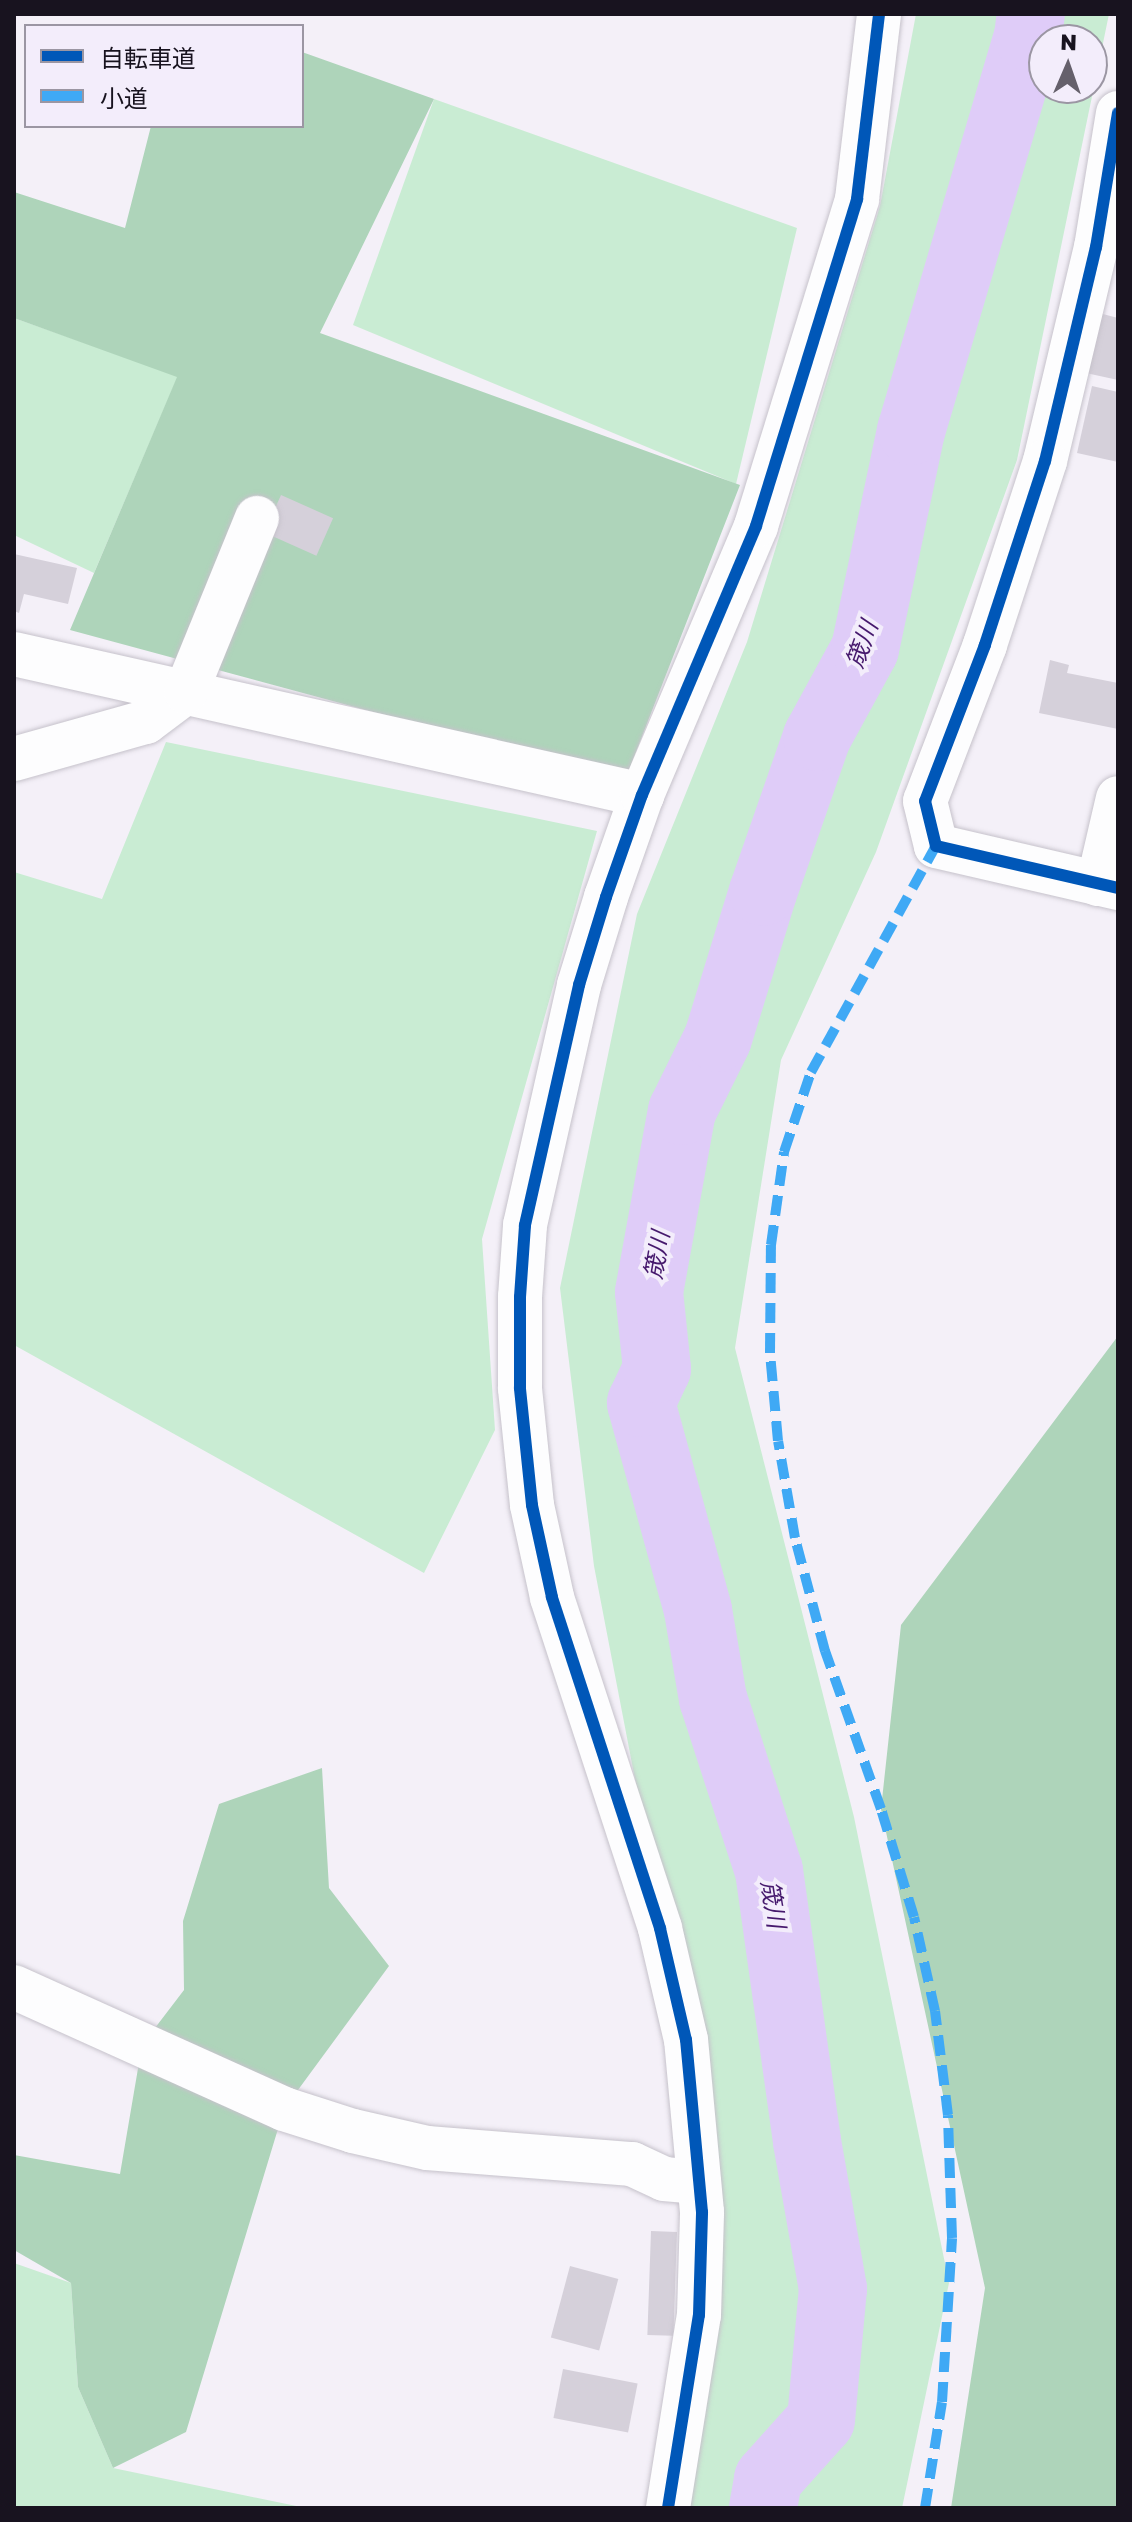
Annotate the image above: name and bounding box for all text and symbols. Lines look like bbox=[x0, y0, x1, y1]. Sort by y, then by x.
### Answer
legend bbox=[24, 24, 304, 128]
north arrow bbox=[1028, 24, 1108, 104]
text: N bbox=[1060, 28, 1078, 55]
text: 自転車道 bbox=[100, 43, 196, 72]
text: 小道 bbox=[100, 83, 148, 112]
water label: 筬川 bbox=[839, 617, 883, 671]
water label: 筬川 bbox=[638, 1229, 674, 1281]
water label: 筬川 bbox=[756, 1878, 792, 1930]

